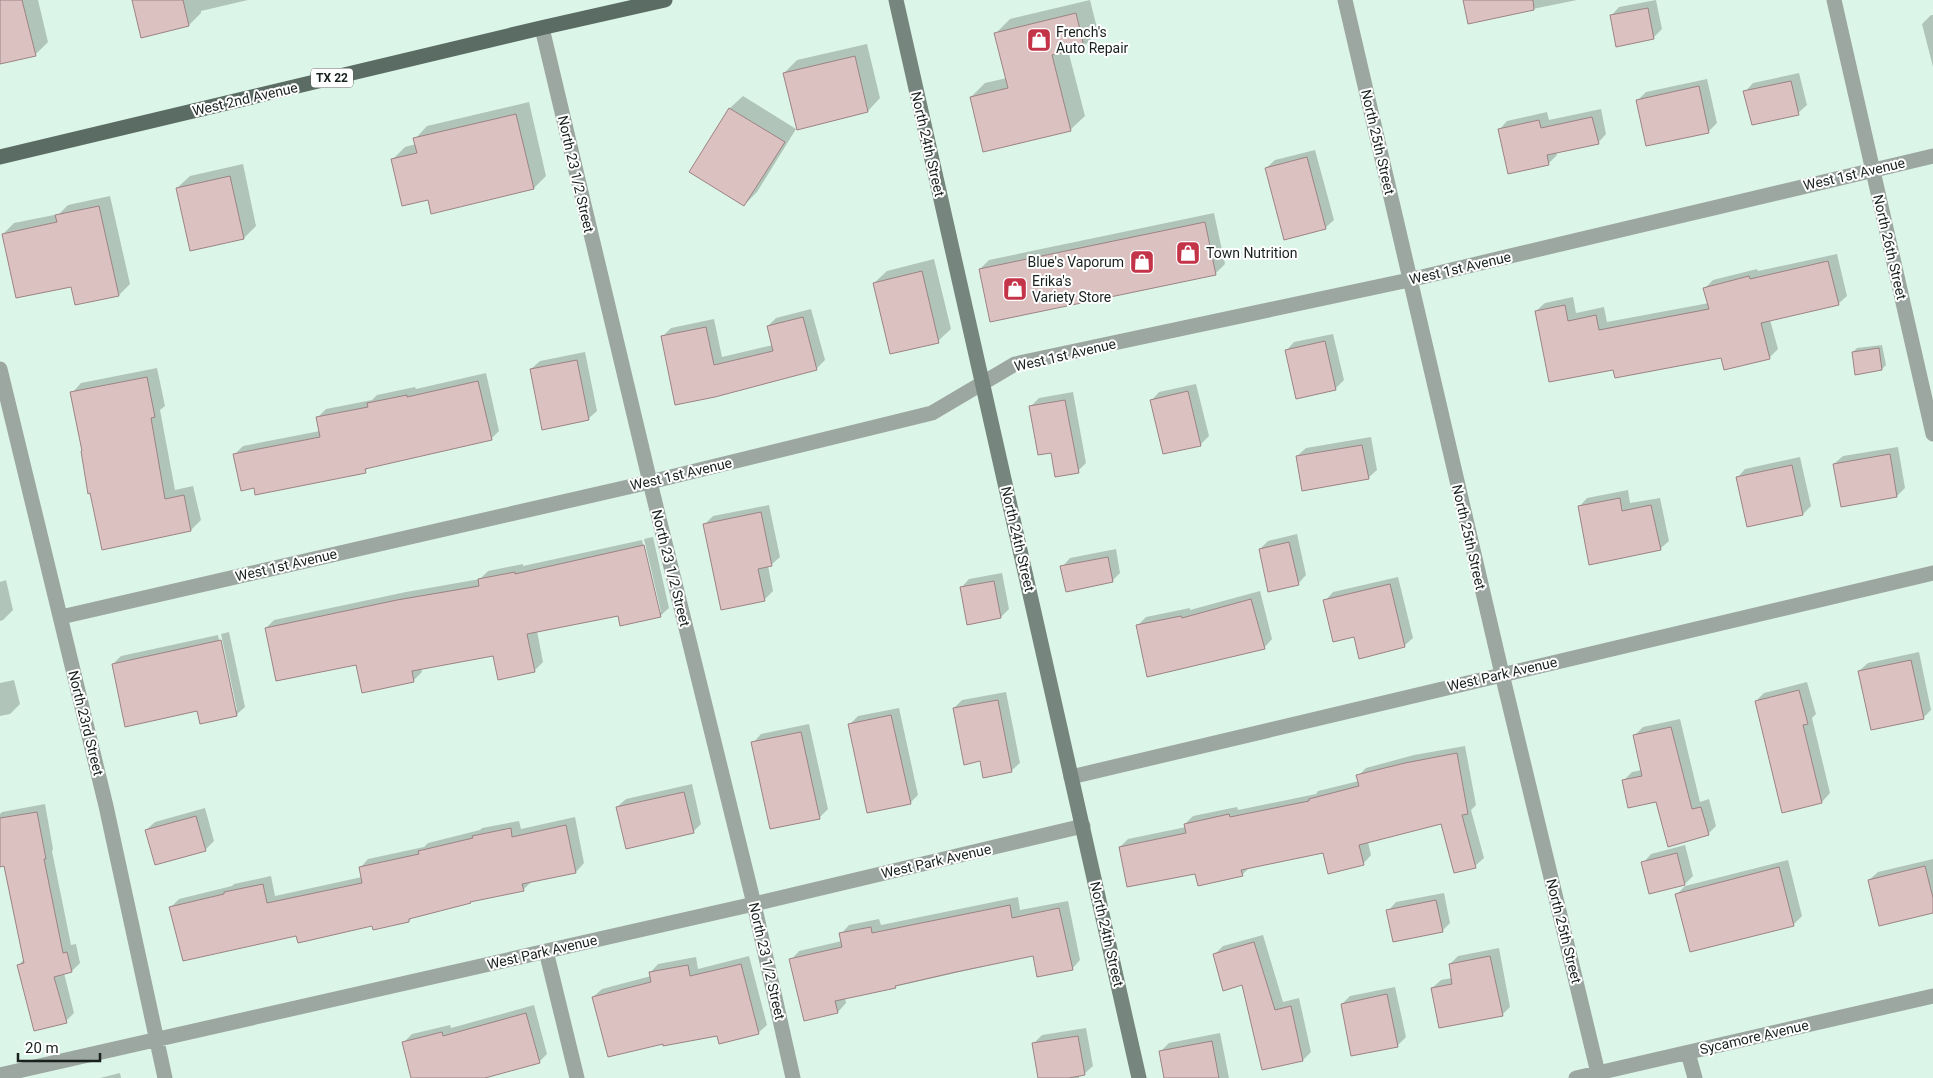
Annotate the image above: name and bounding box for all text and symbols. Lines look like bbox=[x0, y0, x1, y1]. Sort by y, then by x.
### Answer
place label: French's Auto Repair bbox=[1056, 24, 1129, 56]
shop icon: French's Auto Repair bbox=[1026, 27, 1052, 53]
road number: TX 22 bbox=[311, 68, 353, 88]
street label: West 2nd Avenue bbox=[191, 79, 299, 119]
street label: North 25th Street bbox=[1358, 88, 1398, 196]
street label: North 24th Street bbox=[908, 90, 948, 198]
street label: North 23 1/2 Street bbox=[555, 114, 597, 235]
street label: West 1st Avenue bbox=[1802, 155, 1906, 193]
street label: North 26th Street bbox=[1870, 193, 1910, 301]
shop icon: Town Nutrition bbox=[1175, 240, 1201, 266]
place label: Town Nutrition bbox=[1206, 245, 1298, 261]
shop icon: Blue's Vaporum bbox=[1129, 249, 1155, 275]
street label: West 1st Avenue bbox=[1408, 249, 1512, 287]
place label: Blue's Vaporum bbox=[1027, 254, 1124, 270]
place label: Erika's Variety Store bbox=[1032, 273, 1111, 305]
shop icon: Erika's Variety Store bbox=[1002, 276, 1028, 302]
street label: West 1st Avenue bbox=[1013, 336, 1117, 374]
street label: West 1st Avenue bbox=[629, 455, 733, 493]
street label: North 25th Street bbox=[1449, 483, 1489, 591]
street label: North 24th Street bbox=[998, 485, 1038, 593]
street label: North 23 1/2 Street bbox=[649, 508, 693, 629]
street label: West 1st Avenue bbox=[234, 546, 338, 584]
street label: West Park Avenue bbox=[1445, 654, 1559, 694]
street label: North 23rd Street bbox=[65, 669, 107, 777]
street label: West Park Avenue bbox=[879, 841, 993, 881]
street label: North 25th Street bbox=[1543, 877, 1585, 985]
street label: North 24th Street bbox=[1087, 880, 1127, 988]
street label: North 23 1/2 Street bbox=[746, 901, 788, 1022]
street label: West Park Avenue bbox=[485, 932, 599, 972]
street label: Sycamore Avenue bbox=[1698, 1017, 1810, 1057]
scale bar bbox=[18, 1030, 100, 1062]
text: 20 m bbox=[25, 1039, 59, 1057]

